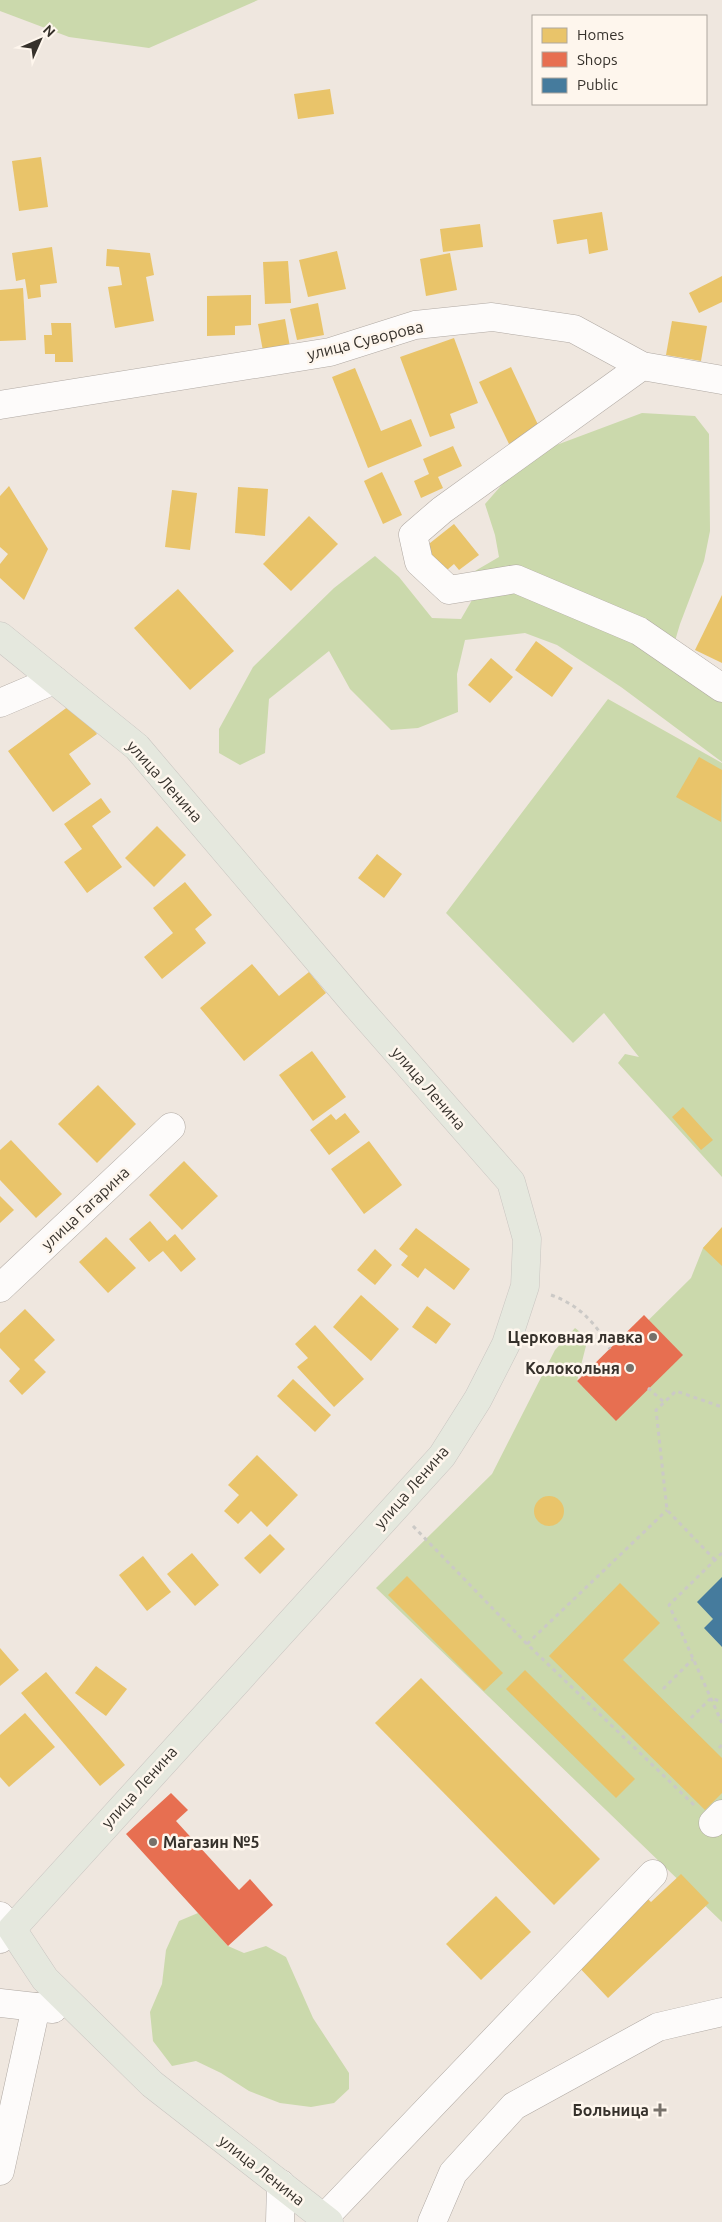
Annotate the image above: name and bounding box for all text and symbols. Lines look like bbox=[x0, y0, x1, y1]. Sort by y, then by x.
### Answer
north arrow bbox=[15, 15, 65, 65]
legend bbox=[532, 15, 707, 105]
text: N bbox=[40, 21, 59, 40]
text: Homes bbox=[577, 26, 624, 43]
text: Shops bbox=[577, 51, 618, 68]
text: Public bbox=[577, 76, 618, 93]
street label: улица Суворова bbox=[305, 317, 425, 363]
street label: улица Ленина bbox=[124, 736, 206, 826]
street label: улица Ленина bbox=[388, 1043, 470, 1133]
street label: улица Гагарина bbox=[37, 1163, 133, 1253]
place label: Церковная лавка bbox=[508, 1328, 643, 1346]
marker: Церковная лавка bbox=[647, 1331, 659, 1343]
place label: Колокольня bbox=[525, 1359, 620, 1377]
marker: Колокольня bbox=[624, 1362, 636, 1374]
street label: улица Ленина bbox=[370, 1442, 452, 1532]
street label: улица Ленина bbox=[98, 1742, 180, 1832]
place label: Магазин №5 bbox=[163, 1833, 259, 1851]
marker: Магазин №5 bbox=[147, 1836, 159, 1848]
place label: Больница bbox=[573, 2101, 649, 2119]
marker: Больница bbox=[653, 2103, 667, 2117]
street label: улица Ленина bbox=[216, 2131, 308, 2209]

